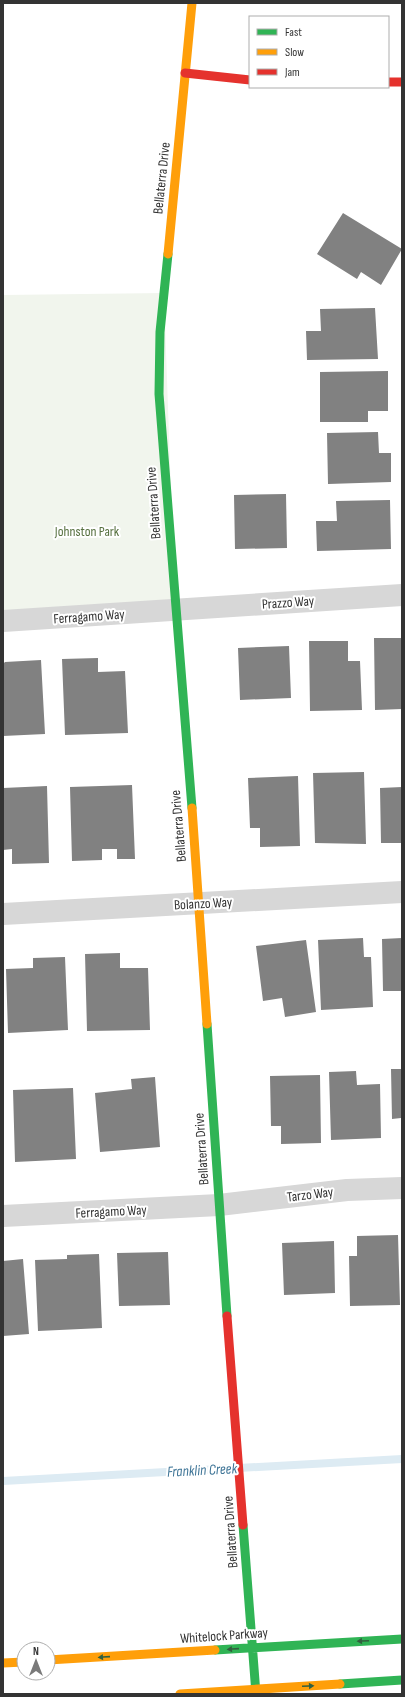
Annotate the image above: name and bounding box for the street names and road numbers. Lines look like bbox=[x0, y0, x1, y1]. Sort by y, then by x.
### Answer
street label: Bellaterra Drive bbox=[149, 141, 174, 215]
street label: Bellaterra Drive bbox=[143, 466, 164, 540]
street label: Prazzo Way bbox=[261, 592, 315, 613]
street label: Ferragamo Way bbox=[53, 605, 126, 627]
street label: Bellaterra Drive bbox=[167, 789, 190, 863]
street label: Bolanzo Way bbox=[173, 893, 233, 914]
street label: Bellaterra Drive bbox=[191, 1112, 212, 1186]
street label: Tarzo Way bbox=[286, 1183, 335, 1206]
street label: Ferragamo Way bbox=[75, 1201, 148, 1222]
street label: Bellaterra Drive bbox=[220, 1495, 241, 1569]
street label: Whitelock Parkway bbox=[180, 1624, 269, 1647]

